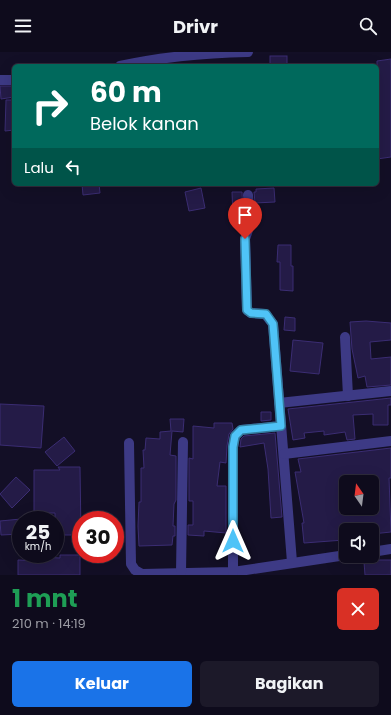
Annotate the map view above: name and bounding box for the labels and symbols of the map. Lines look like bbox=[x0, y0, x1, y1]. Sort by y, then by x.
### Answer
pin bbox=[228, 198, 262, 239]
north arrow bbox=[339, 475, 379, 515]
speed limit sign: 30 bbox=[72, 511, 124, 563]
position arrow bbox=[212, 520, 254, 562]

